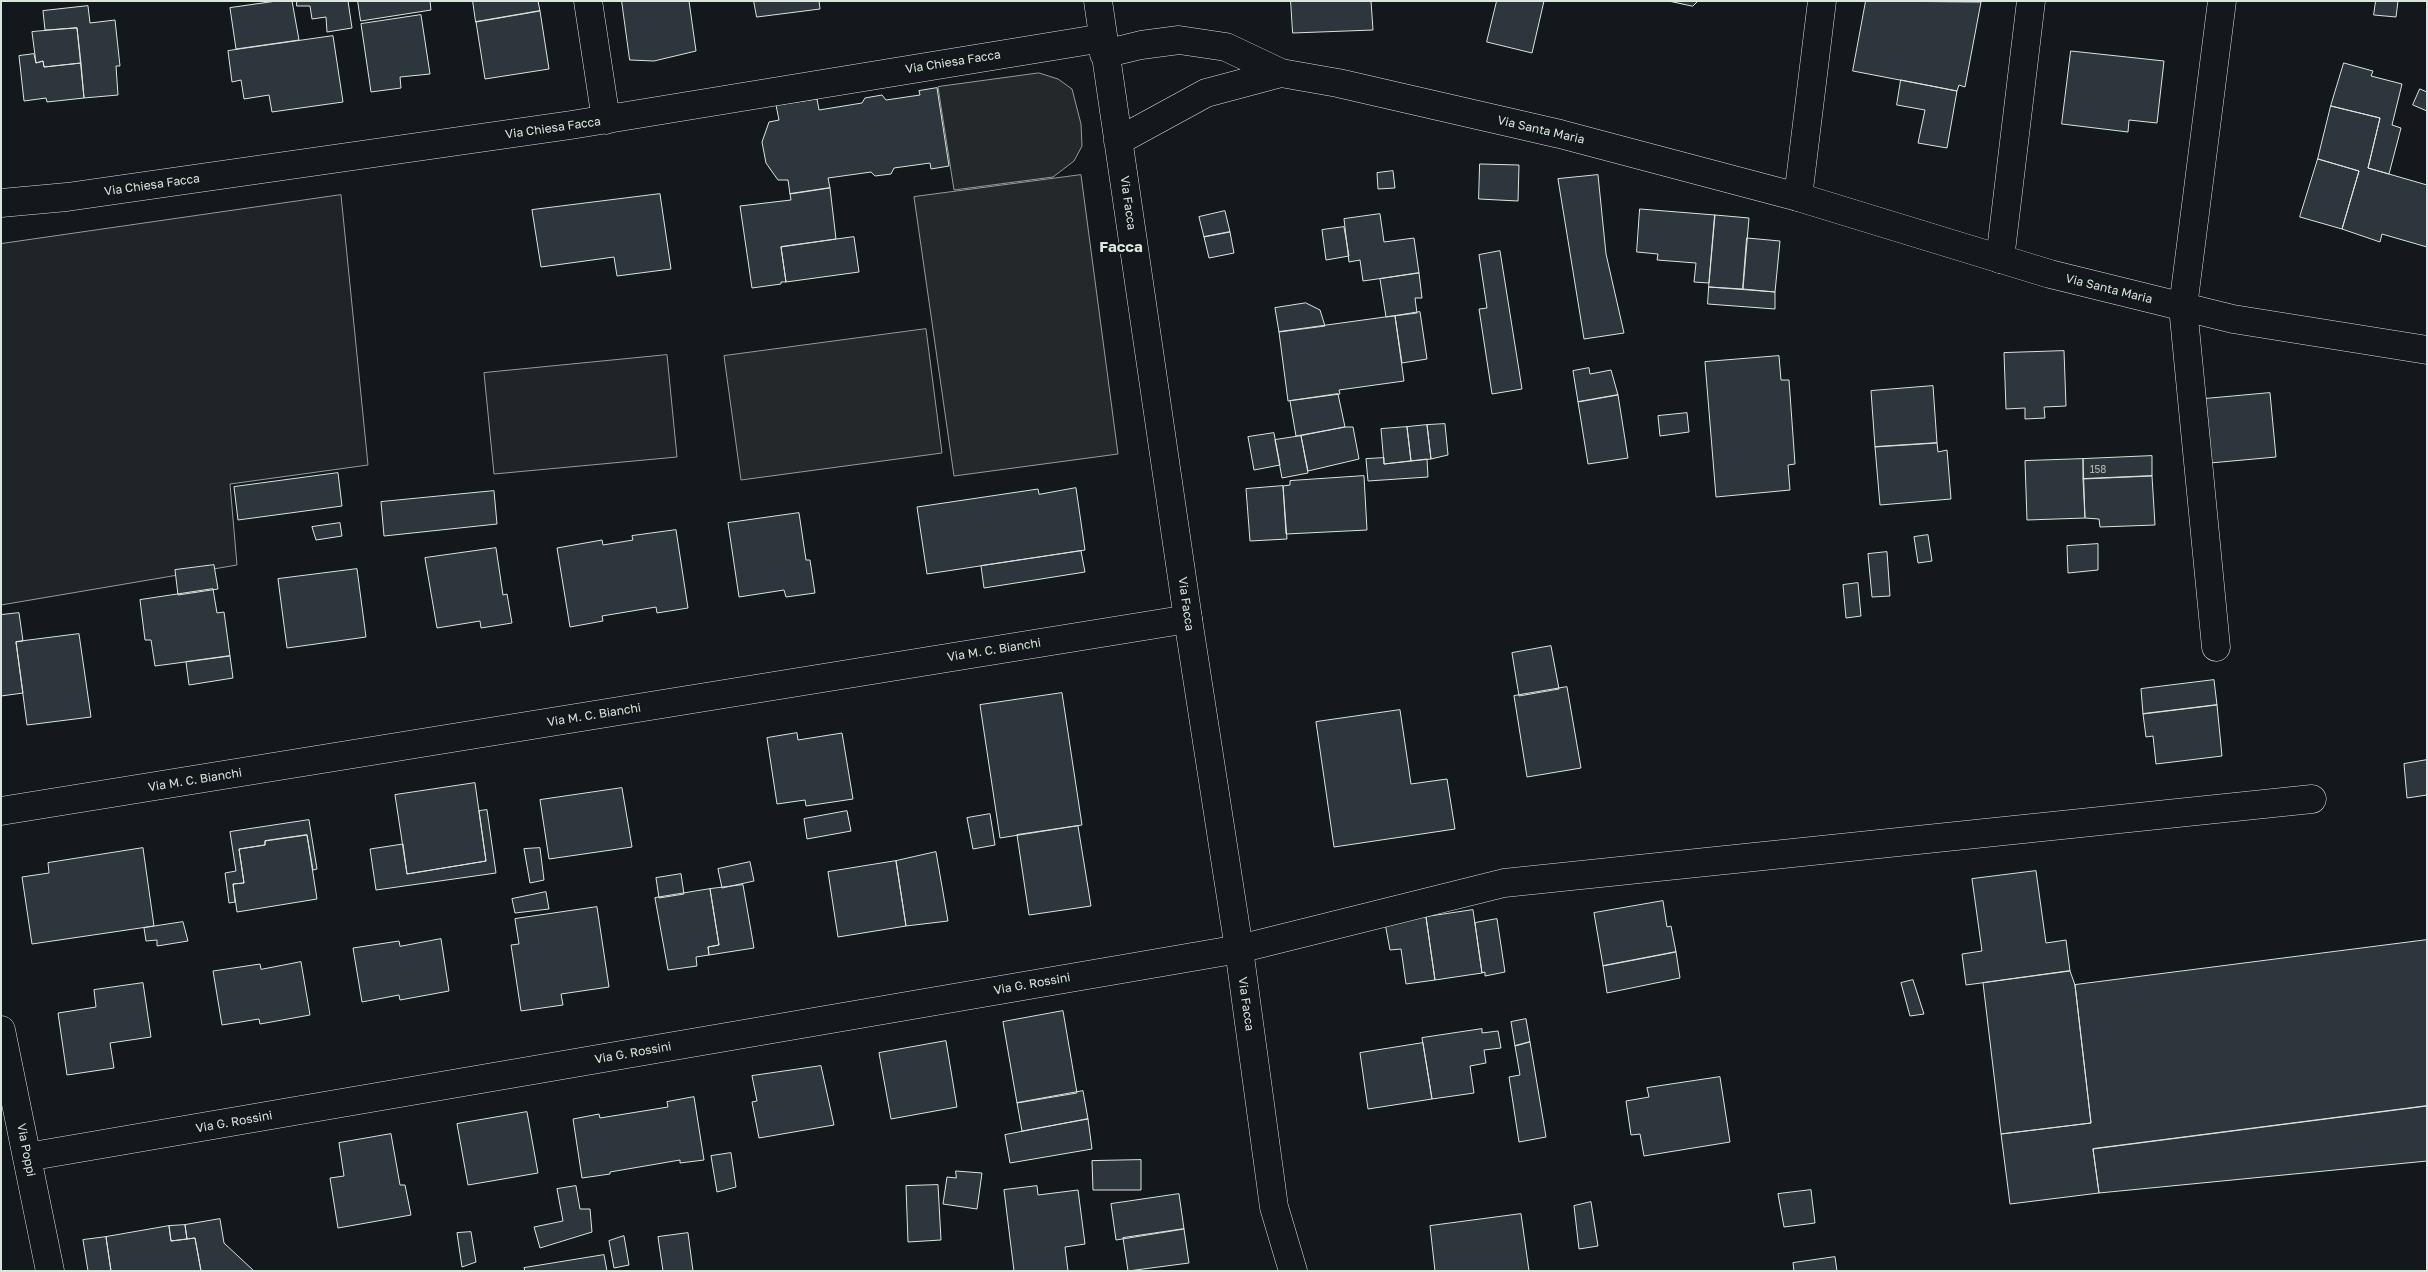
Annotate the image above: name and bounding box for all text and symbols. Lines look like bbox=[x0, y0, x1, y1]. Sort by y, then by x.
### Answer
street label: Via Chiesa Facca bbox=[904, 47, 1002, 77]
street label: Via Santa Maria bbox=[1496, 113, 1586, 147]
street label: Via Chiesa Facca bbox=[504, 114, 602, 142]
street label: Via Chiesa Facca bbox=[103, 171, 201, 199]
street label: Via Facca bbox=[1117, 175, 1139, 231]
district label: Facca bbox=[1099, 238, 1143, 256]
street label: Via Santa Maria bbox=[2064, 271, 2154, 307]
house number: 158 bbox=[2090, 464, 2106, 476]
street label: Via Facca bbox=[1175, 576, 1197, 632]
street label: Via M. C. Bianchi bbox=[946, 635, 1042, 665]
street label: Via M. C. Bianchi bbox=[546, 700, 642, 730]
street label: Via M. C. Bianchi bbox=[147, 765, 243, 795]
street label: Via G. Rossini bbox=[993, 970, 1071, 998]
street label: Via Facca bbox=[1235, 976, 1257, 1032]
street label: Via G. Rossini bbox=[594, 1039, 672, 1067]
street label: Via G. Rossini bbox=[195, 1108, 273, 1136]
street label: Via Poppi bbox=[14, 1122, 38, 1178]

